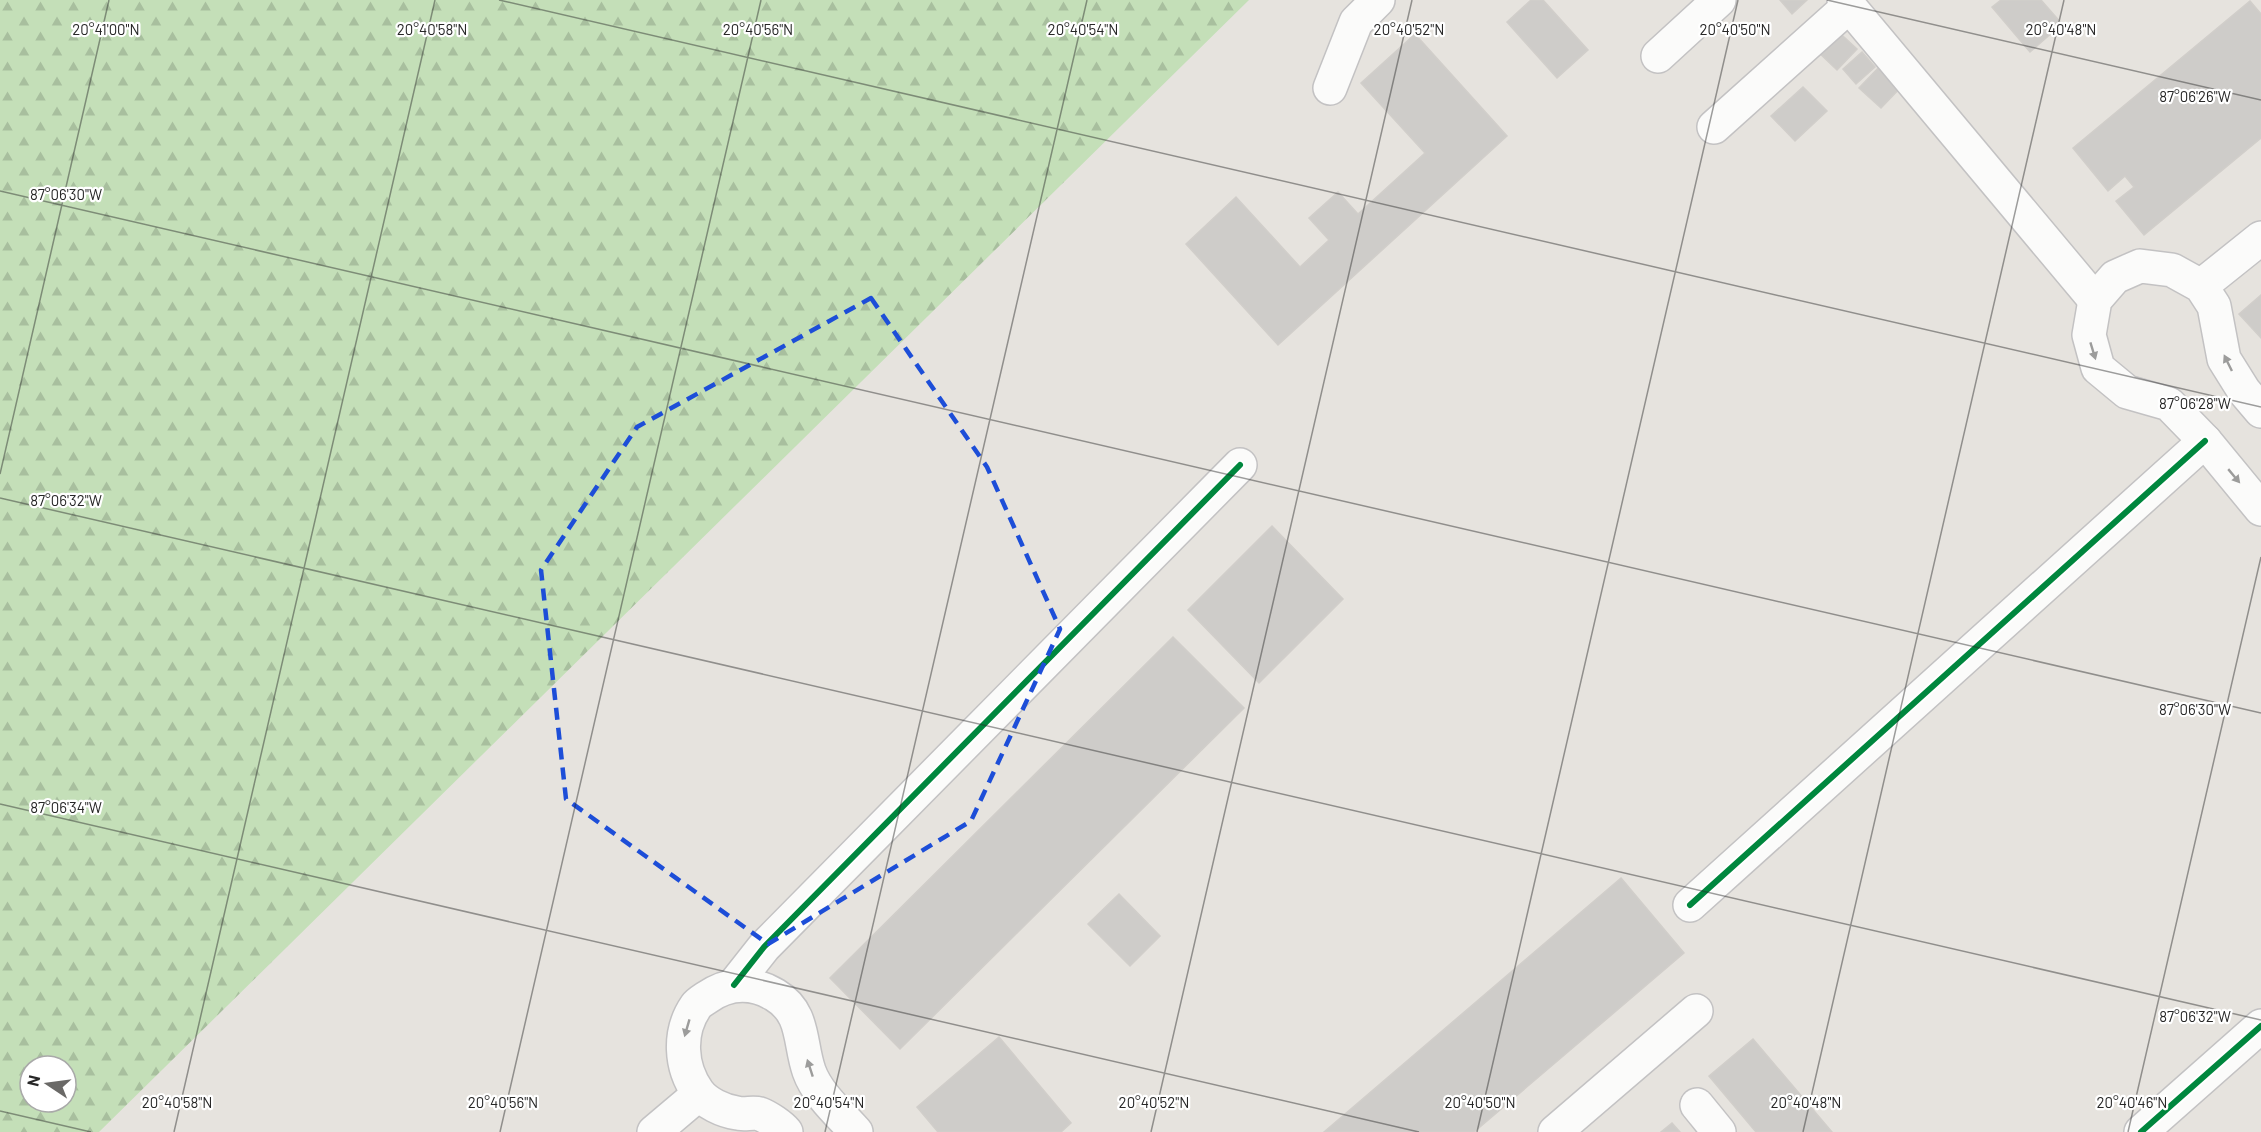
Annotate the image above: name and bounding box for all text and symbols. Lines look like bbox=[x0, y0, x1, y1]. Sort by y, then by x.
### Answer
text: 20°41'00"N bbox=[72, 20, 140, 38]
text: 20°40'58"N bbox=[397, 20, 467, 38]
text: 20°40'56"N bbox=[723, 20, 793, 38]
text: 20°40'54"N bbox=[1048, 20, 1118, 38]
text: 20°40'52"N bbox=[1374, 20, 1444, 38]
text: 20°40'50"N bbox=[1699, 20, 1771, 38]
text: 20°40'48"N bbox=[2026, 20, 2096, 38]
text: 87°06'26"W bbox=[2159, 87, 2231, 105]
text: 87°06'30"W bbox=[30, 185, 102, 203]
one-way arrow bbox=[2089, 342, 2098, 360]
one-way arrow bbox=[2223, 354, 2233, 372]
text: 87°06'28"W bbox=[2159, 394, 2231, 412]
one-way arrow bbox=[2227, 468, 2239, 483]
text: 87°06'32"W bbox=[30, 491, 102, 509]
text: 87°06'30"W bbox=[2159, 700, 2231, 718]
text: 87°06'34"W bbox=[30, 798, 102, 816]
text: 87°06'32"W bbox=[2159, 1007, 2231, 1025]
one-way arrow bbox=[682, 1019, 691, 1037]
north arrow bbox=[18, 1054, 78, 1114]
one-way arrow bbox=[805, 1059, 814, 1077]
text: N bbox=[22, 1073, 43, 1088]
text: 20°40'58"N bbox=[142, 1093, 212, 1111]
text: 20°40'56"N bbox=[468, 1093, 538, 1111]
text: 20°40'54"N bbox=[794, 1093, 864, 1111]
text: 20°40'52"N bbox=[1119, 1093, 1189, 1111]
text: 20°40'50"N bbox=[1444, 1093, 1516, 1111]
text: 20°40'48"N bbox=[1771, 1093, 1841, 1111]
text: 20°40'46"N bbox=[2097, 1093, 2167, 1111]

